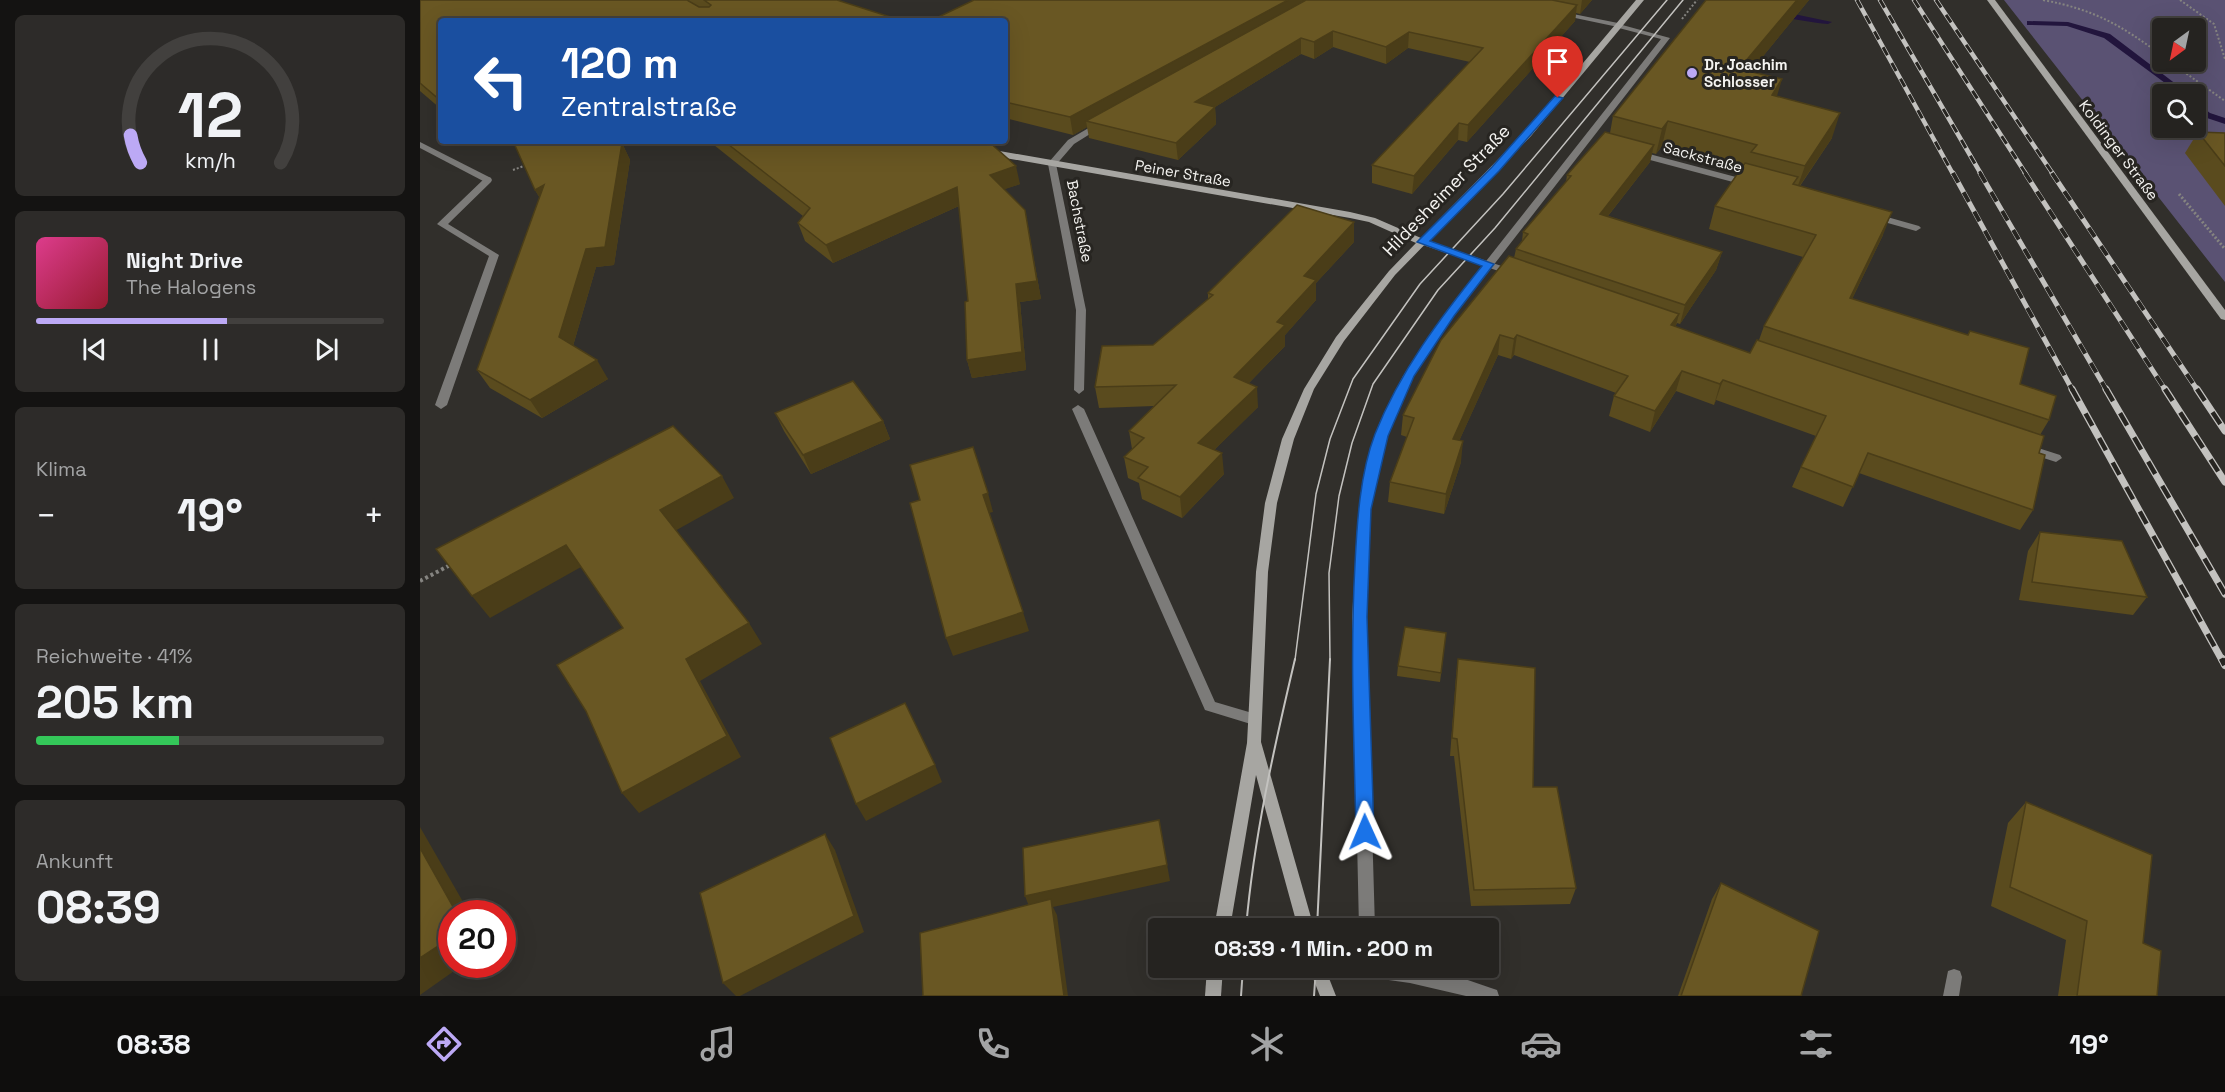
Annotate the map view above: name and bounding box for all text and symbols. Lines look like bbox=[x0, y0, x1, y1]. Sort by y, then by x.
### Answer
north arrow bbox=[2152, 18, 2206, 72]
map controls bbox=[2152, 18, 2206, 138]
pin bbox=[1532, 36, 1583, 98]
text: 120 m bbox=[561, 37, 679, 90]
icon: left bbox=[462, 42, 540, 120]
icon: arrive bbox=[1541, 45, 1574, 78]
place label: Dr. Joachim Schlosser bbox=[1704, 55, 1788, 91]
marker: Dr. Joachim Schlosser bbox=[1685, 66, 1699, 80]
text: 12 bbox=[177, 76, 243, 155]
button: search bbox=[2152, 84, 2206, 138]
text: Zentralstraße bbox=[561, 89, 737, 124]
street label: Koldinger Straße bbox=[2075, 96, 2163, 204]
street label: Hildesheimer Straße bbox=[1377, 119, 1515, 261]
street label: Sackstraße bbox=[1661, 137, 1745, 177]
text: km/h bbox=[184, 147, 236, 174]
street label: Peiner Straße bbox=[1133, 155, 1233, 191]
street label: Bachstraße bbox=[1063, 178, 1097, 264]
text: Night Drive bbox=[126, 246, 243, 274]
text: The Halogens bbox=[126, 274, 256, 300]
icon: previous bbox=[78, 333, 111, 366]
icon: pause bbox=[194, 333, 227, 366]
icon: next bbox=[310, 333, 343, 366]
text: Klima bbox=[36, 456, 87, 482]
text: 19° bbox=[177, 487, 243, 544]
text: − bbox=[36, 495, 56, 537]
text: + bbox=[364, 495, 384, 537]
text: Reichweite · 41% bbox=[36, 643, 193, 669]
text: 205 km bbox=[36, 674, 194, 731]
position arrow bbox=[1333, 800, 1397, 864]
text: Ankunft bbox=[36, 848, 114, 874]
text: 08:39 bbox=[36, 879, 161, 936]
speed limit sign: 20 bbox=[438, 900, 516, 978]
text: 08:39 · 1 Min. · 200 m bbox=[1214, 934, 1433, 962]
icon: directions bbox=[423, 1023, 465, 1065]
icon: music bbox=[697, 1023, 739, 1065]
icon: phone bbox=[972, 1023, 1014, 1065]
icon: climate bbox=[1246, 1023, 1288, 1065]
icon: car bbox=[1520, 1023, 1562, 1065]
icon: filters bbox=[1795, 1023, 1837, 1065]
text: 08:38 bbox=[116, 1027, 191, 1062]
text: 19° bbox=[2069, 1027, 2109, 1062]

